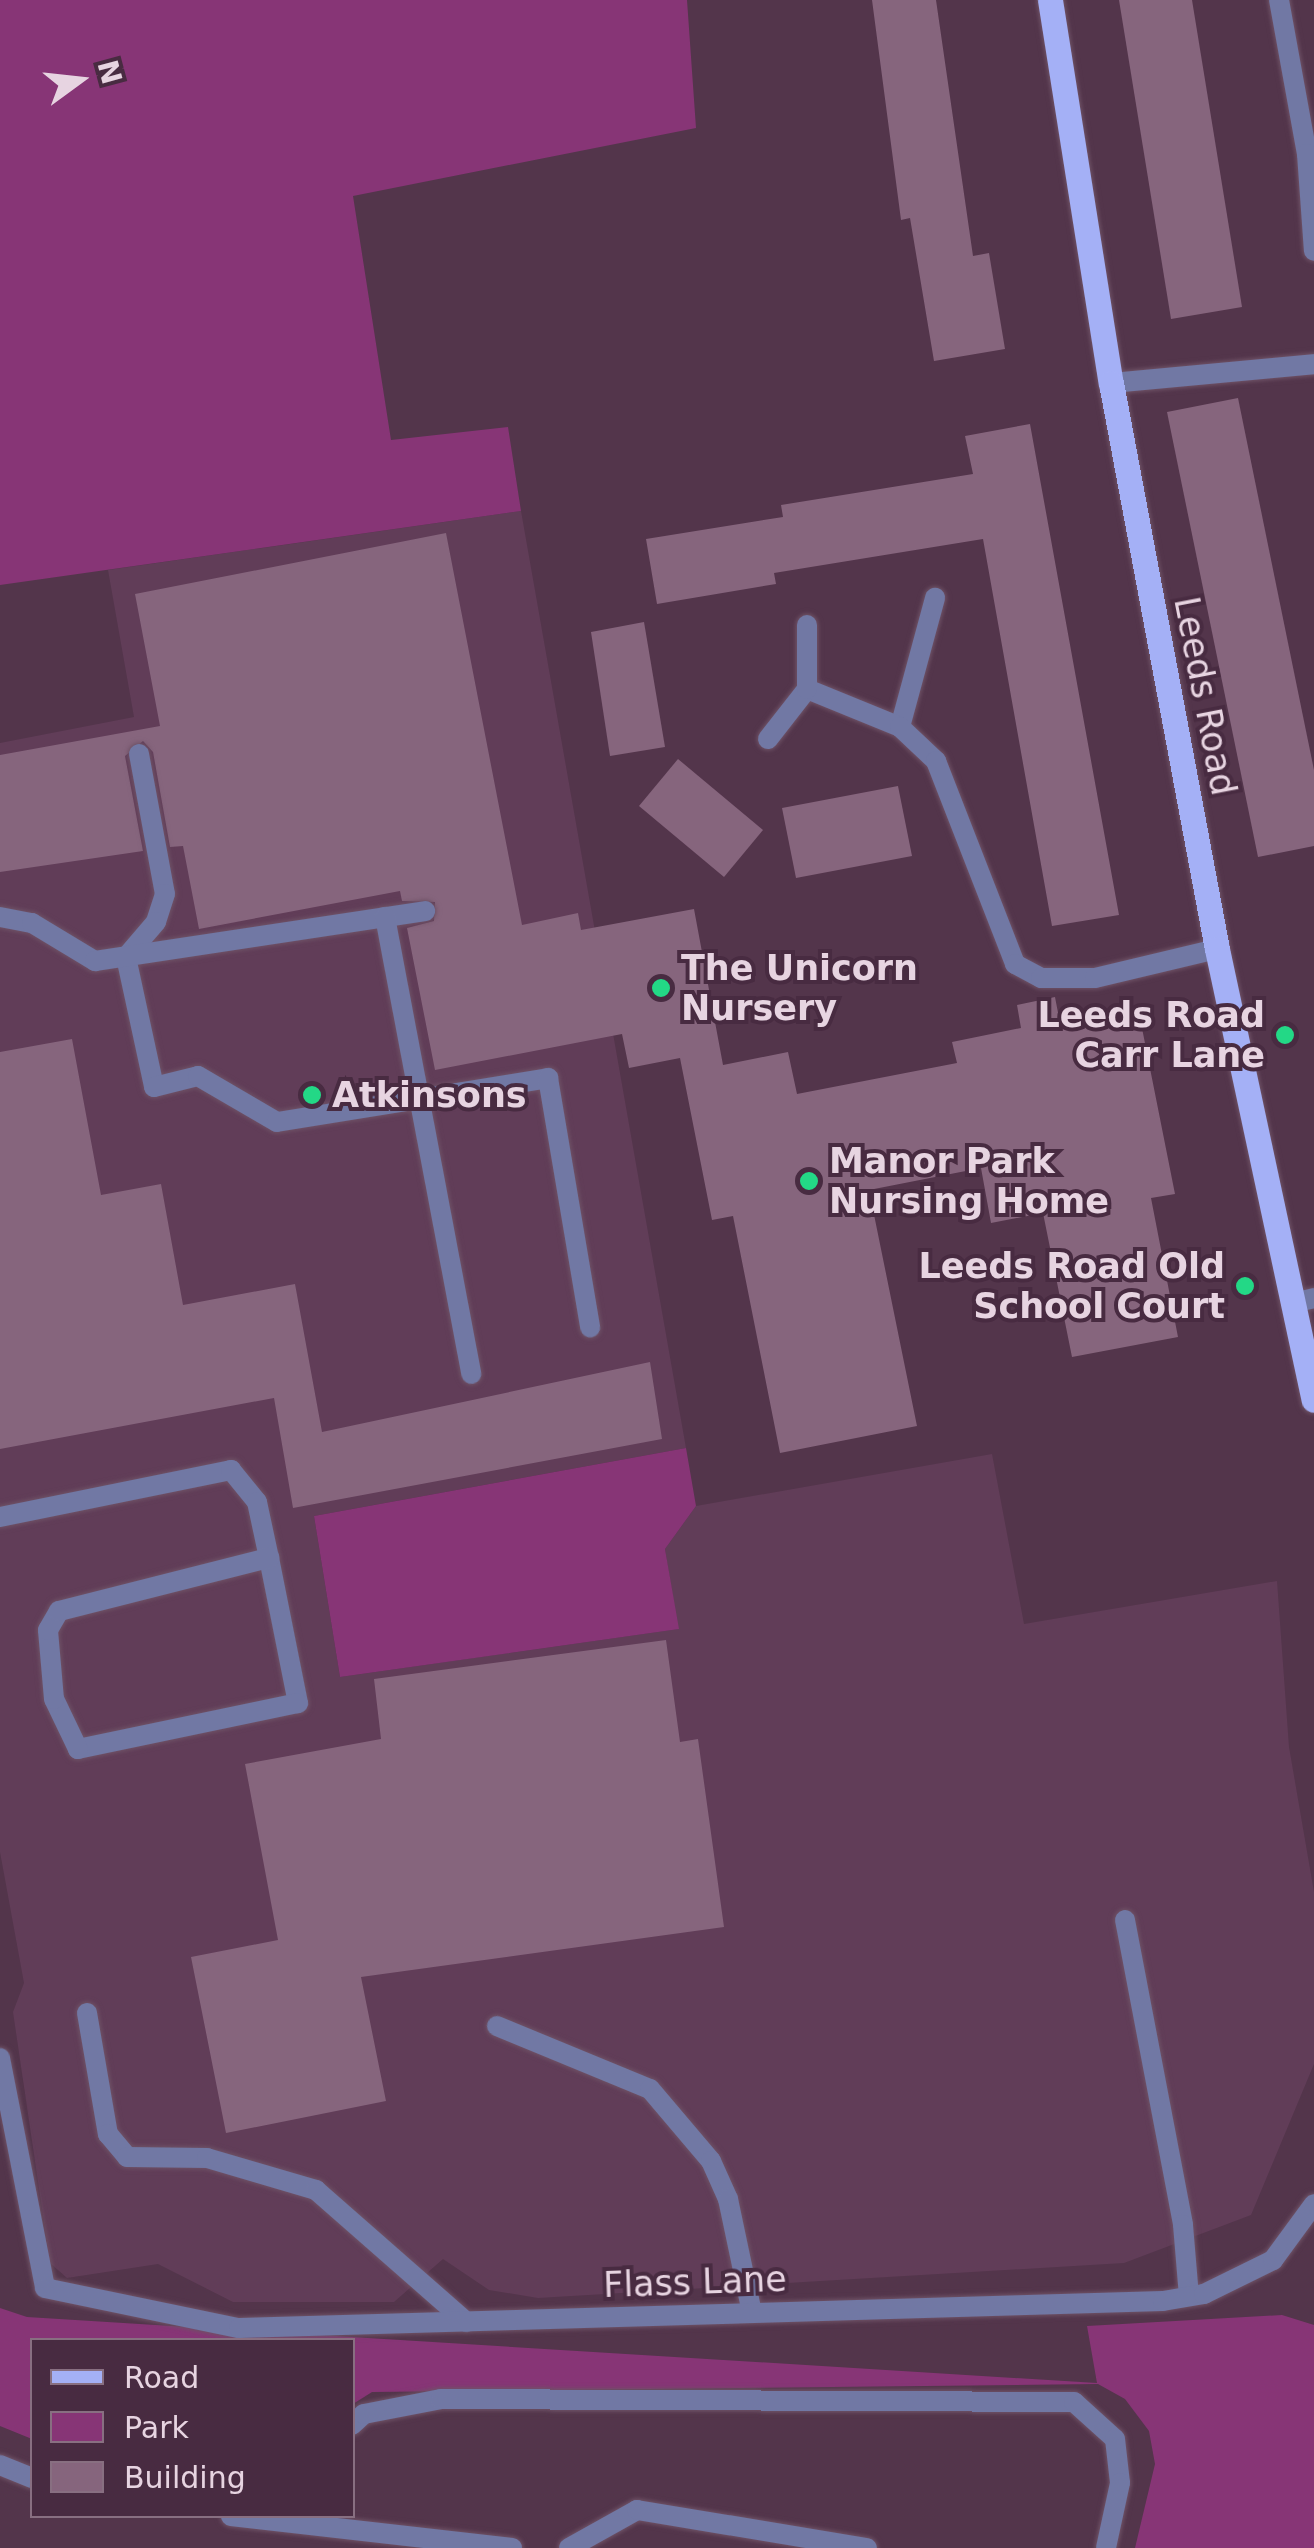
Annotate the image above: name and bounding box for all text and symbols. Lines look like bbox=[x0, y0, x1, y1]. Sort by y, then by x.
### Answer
north arrow bbox=[30, 30, 130, 130]
text: N bbox=[90, 57, 128, 88]
street label: Leeds Road bbox=[1165, 593, 1245, 799]
place label: The Unicorn Nursery bbox=[681, 947, 918, 1029]
marker: The Unicorn Nursery bbox=[650, 977, 672, 999]
place label: Leeds Road Carr Lane bbox=[1037, 994, 1265, 1076]
marker: Leeds Road Carr Lane bbox=[1274, 1024, 1296, 1046]
place label: Atkinsons bbox=[332, 1074, 527, 1116]
marker: Atkinsons bbox=[301, 1084, 323, 1106]
place label: Manor Park Nursing Home bbox=[829, 1140, 1109, 1222]
marker: Manor Park Nursing Home bbox=[798, 1170, 820, 1192]
place label: Leeds Road Old School Court bbox=[918, 1245, 1225, 1327]
marker: Leeds Road Old School Court bbox=[1234, 1275, 1256, 1297]
street label: Flass Lane bbox=[603, 2258, 787, 2306]
legend bbox=[30, 2338, 355, 2518]
text: Road bbox=[124, 2360, 199, 2395]
text: Park bbox=[124, 2410, 189, 2445]
text: Building bbox=[124, 2460, 246, 2495]

